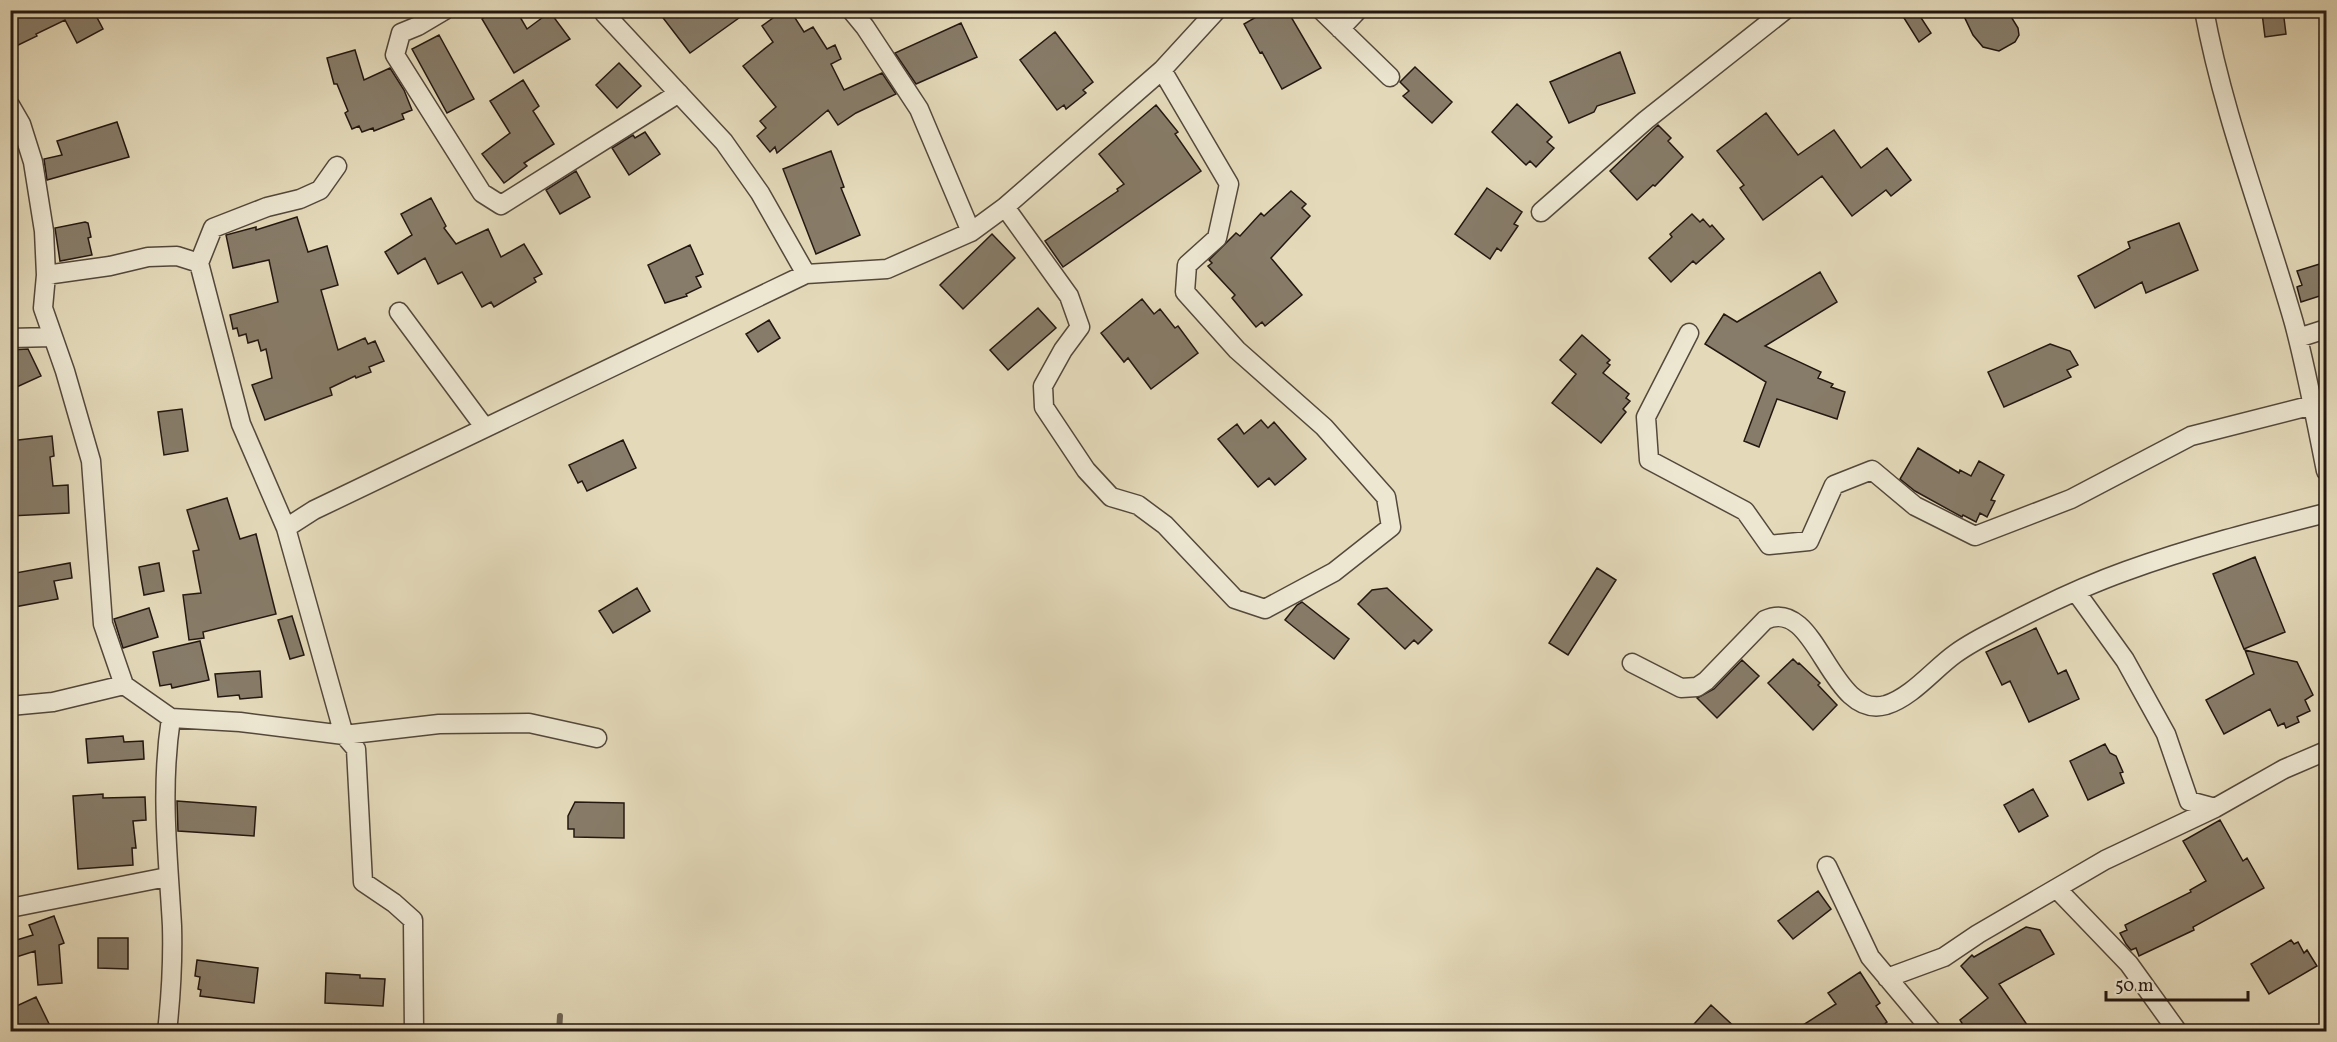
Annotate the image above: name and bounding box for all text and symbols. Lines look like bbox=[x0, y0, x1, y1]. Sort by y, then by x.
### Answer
scale bar bbox=[2106, 964, 2248, 1002]
text: 50 m bbox=[2115, 974, 2154, 999]

